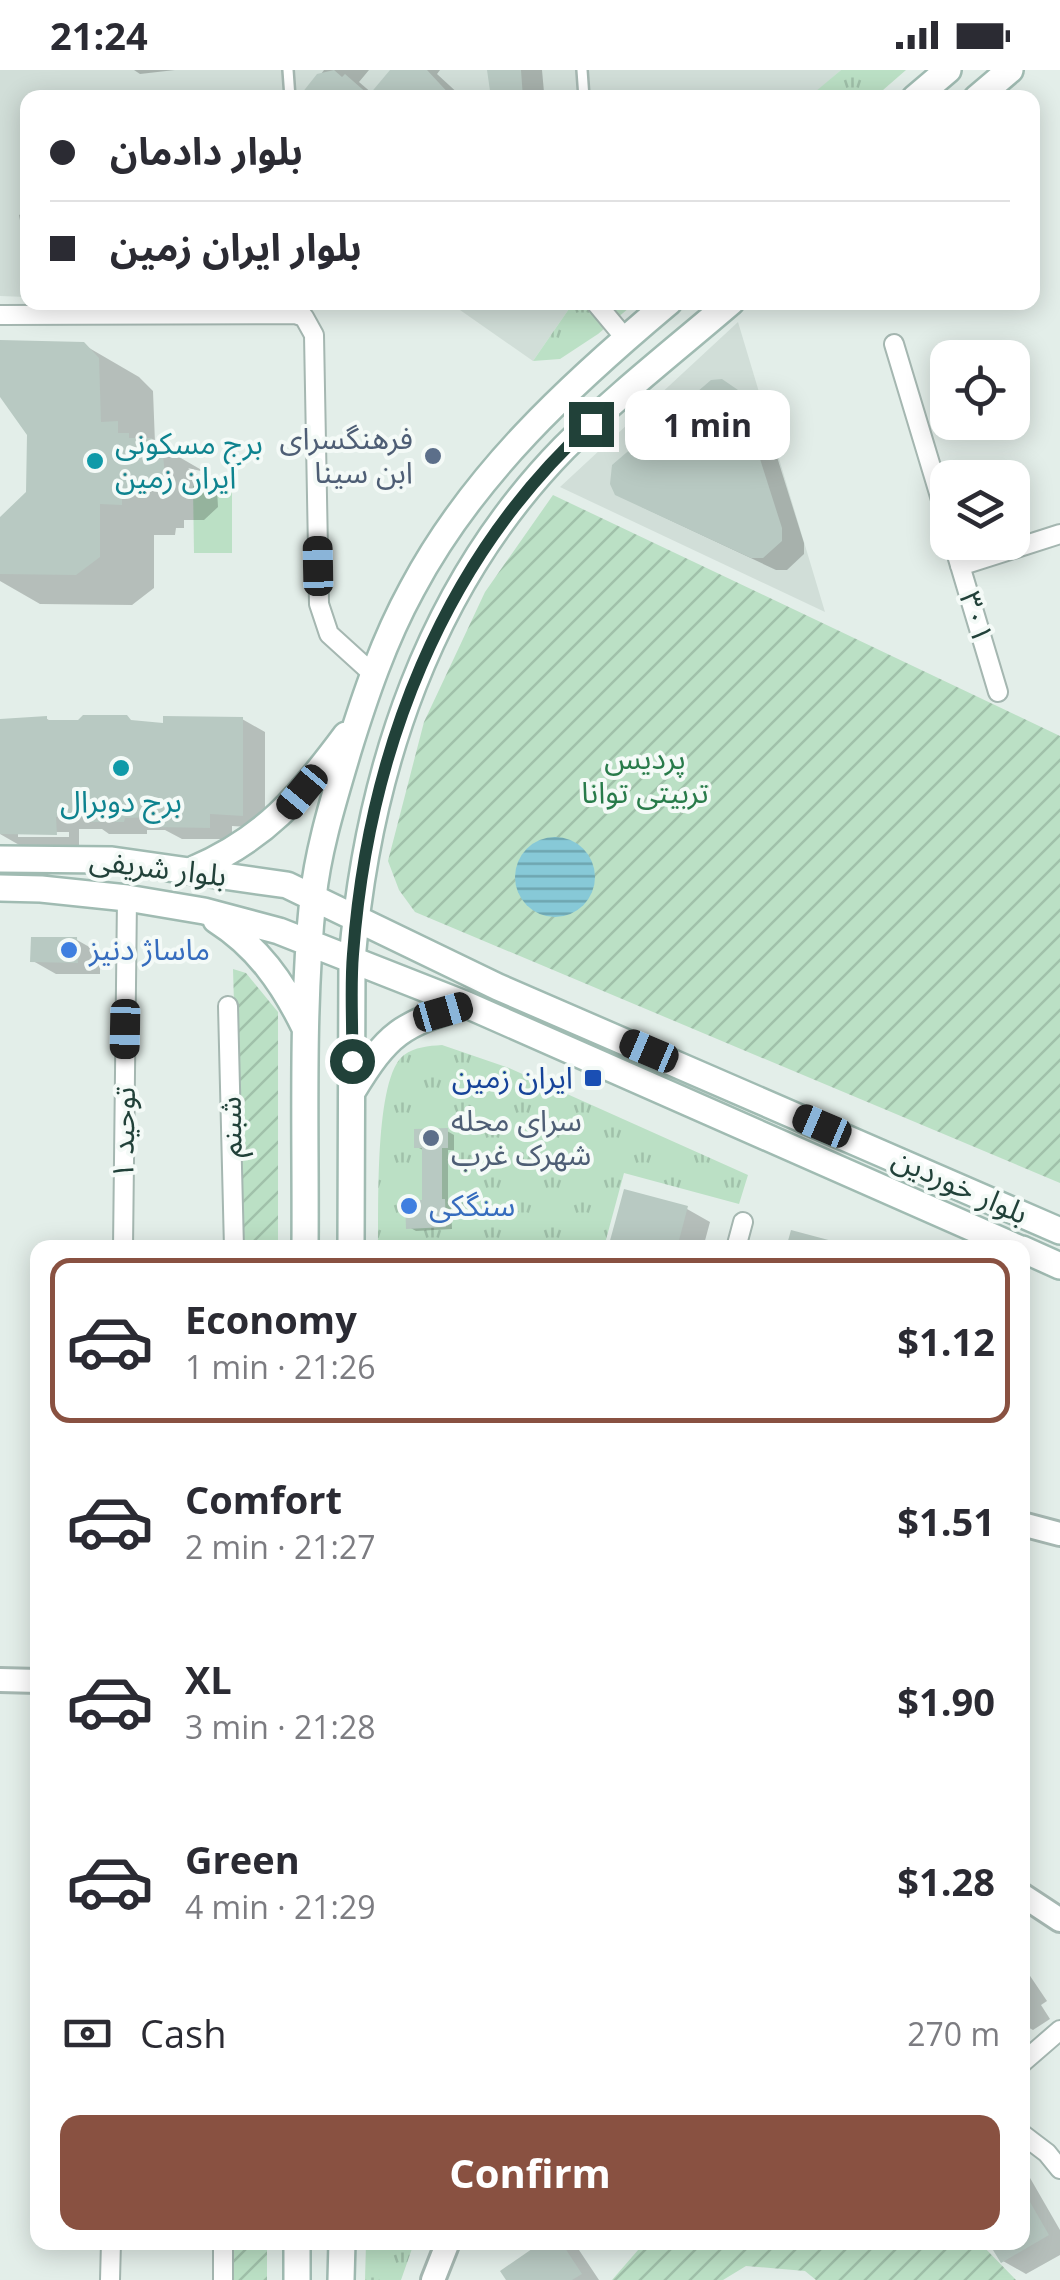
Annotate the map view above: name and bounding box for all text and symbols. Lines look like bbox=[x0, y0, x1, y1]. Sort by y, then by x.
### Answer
text: 21:24 bbox=[50, 9, 148, 61]
text: بلوار دادمان bbox=[110, 124, 303, 176]
text: بلوار ایران زمین bbox=[110, 220, 362, 272]
map controls bbox=[930, 340, 1030, 560]
button: locate bbox=[930, 340, 1030, 440]
callout: 1 min bbox=[626, 389, 791, 459]
route end bbox=[569, 402, 614, 447]
text: 1 min bbox=[663, 403, 752, 446]
place label: فرهنگسرای ابن سینا bbox=[280, 417, 413, 492]
place label: برج مسکونی ایران زمین bbox=[115, 422, 263, 497]
marker: فرهنگسرای ابن سینا bbox=[422, 445, 444, 467]
marker: برج مسکونی ایران زمین bbox=[84, 450, 106, 472]
button: layers bbox=[930, 460, 1030, 560]
car bbox=[302, 536, 334, 596]
street label: ۳۰۱ bbox=[950, 586, 1005, 647]
park label: پردیس تربیتی توانا bbox=[581, 737, 709, 812]
marker: برج دوبرال bbox=[110, 757, 132, 779]
car bbox=[271, 759, 333, 825]
place label: برج دوبرال bbox=[60, 780, 182, 824]
street label: بلوار شریفی bbox=[87, 838, 229, 895]
place label: ماساژ دنیز bbox=[88, 928, 210, 969]
marker: ماساژ دنیز bbox=[58, 939, 80, 961]
car bbox=[410, 989, 476, 1035]
car bbox=[109, 999, 141, 1059]
car bbox=[616, 1025, 682, 1077]
route start bbox=[330, 1039, 375, 1084]
place label: ایران زمین bbox=[452, 1056, 573, 1097]
marker: ایران زمین bbox=[582, 1067, 604, 1089]
street label: توحید ۱ bbox=[101, 1086, 144, 1180]
street label: شبنم bbox=[208, 1096, 255, 1158]
place label: سرای محله شهرک غرب bbox=[451, 1099, 591, 1174]
car bbox=[789, 1100, 855, 1152]
marker: سرای محله شهرک غرب bbox=[420, 1127, 442, 1149]
street label: بلوار خوردین bbox=[886, 1137, 1035, 1233]
place label: سنگکی bbox=[429, 1184, 515, 1225]
marker: سنگکی bbox=[398, 1195, 420, 1217]
text: Economy bbox=[185, 1293, 357, 1345]
icon: car bbox=[65, 1296, 155, 1386]
text: $1.12 bbox=[897, 1315, 995, 1367]
text: 1 min · 21:26 bbox=[185, 1345, 376, 1388]
text: Comfort bbox=[185, 1473, 342, 1525]
icon: car bbox=[65, 1476, 155, 1566]
text: $1.51 bbox=[897, 1495, 995, 1547]
text: 2 min · 21:27 bbox=[185, 1525, 376, 1568]
text: XL bbox=[185, 1653, 232, 1705]
icon: car bbox=[65, 1656, 155, 1746]
text: $1.90 bbox=[897, 1675, 995, 1727]
text: 3 min · 21:28 bbox=[185, 1705, 376, 1748]
text: Green bbox=[185, 1833, 300, 1885]
icon: car bbox=[65, 1836, 155, 1926]
text: $1.28 bbox=[897, 1855, 995, 1907]
text: 4 min · 21:29 bbox=[185, 1885, 376, 1928]
icon: cash bbox=[60, 2006, 115, 2061]
text: Cash bbox=[140, 2007, 226, 2059]
text: 270 m bbox=[907, 2012, 1000, 2055]
button: Confirm bbox=[60, 2115, 1000, 2230]

